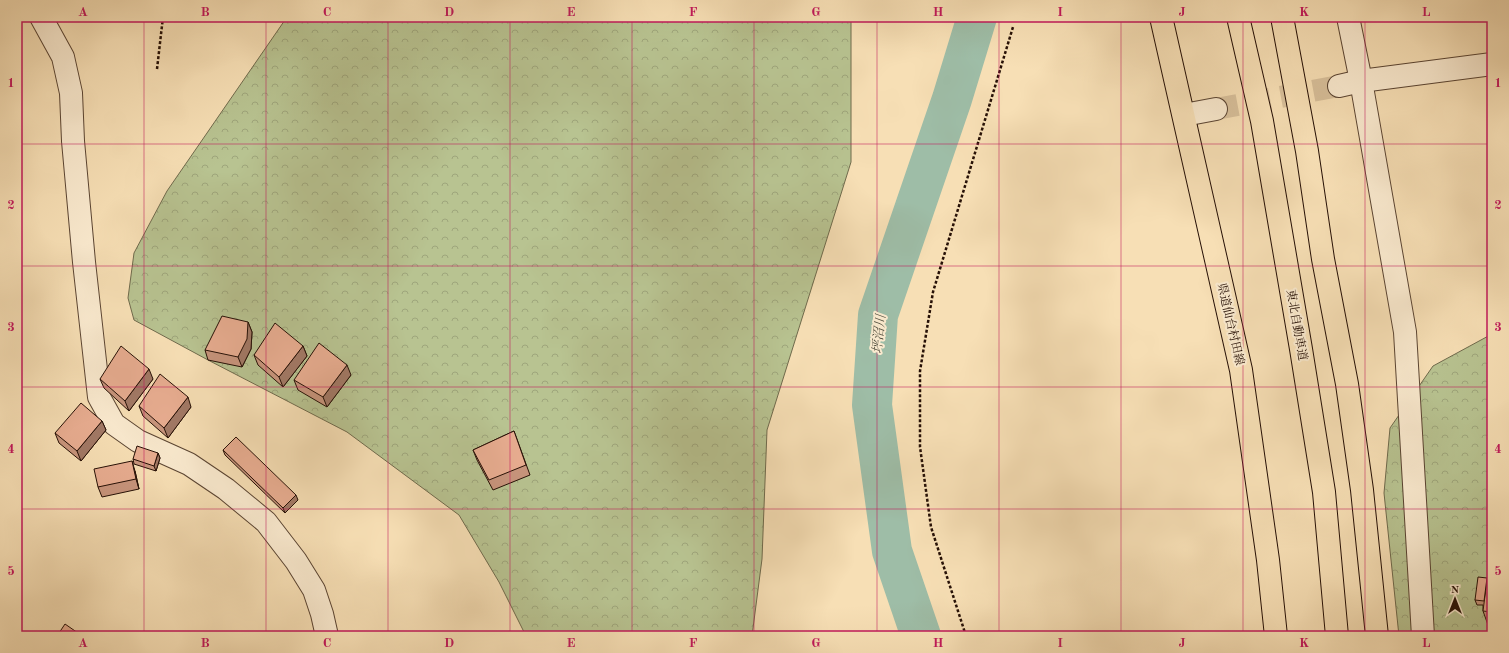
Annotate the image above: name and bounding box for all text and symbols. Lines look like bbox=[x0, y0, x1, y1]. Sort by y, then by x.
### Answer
text: A bbox=[78, 6, 88, 19]
text: B bbox=[200, 6, 210, 19]
text: C bbox=[323, 6, 331, 19]
text: D bbox=[444, 6, 454, 19]
text: E bbox=[567, 6, 576, 19]
text: F bbox=[689, 6, 698, 19]
text: G bbox=[811, 6, 821, 19]
text: H bbox=[933, 6, 944, 19]
text: I bbox=[1057, 6, 1063, 19]
text: J bbox=[1178, 6, 1186, 19]
text: K bbox=[1299, 6, 1309, 19]
text: L bbox=[1422, 6, 1431, 19]
text: 1 bbox=[7, 77, 15, 90]
text: 1 bbox=[1494, 77, 1502, 90]
text: 2 bbox=[7, 199, 15, 212]
text: 2 bbox=[1494, 199, 1502, 212]
street label: 県道仙台村田線 bbox=[1215, 281, 1247, 367]
street label: 東北自動車道 bbox=[1284, 288, 1310, 362]
water label: 坪沼川 bbox=[870, 312, 888, 354]
text: 3 bbox=[7, 321, 15, 334]
text: 3 bbox=[1494, 321, 1502, 334]
text: 4 bbox=[7, 443, 15, 456]
text: 4 bbox=[1494, 443, 1502, 456]
text: 5 bbox=[7, 565, 15, 578]
text: 5 bbox=[1494, 565, 1502, 578]
north arrow bbox=[1435, 579, 1475, 619]
text: N bbox=[1451, 585, 1460, 596]
text: A bbox=[78, 637, 88, 650]
text: B bbox=[200, 637, 210, 650]
text: C bbox=[323, 637, 331, 650]
text: D bbox=[444, 637, 454, 650]
text: E bbox=[567, 637, 576, 650]
text: F bbox=[689, 637, 698, 650]
text: G bbox=[811, 637, 821, 650]
text: H bbox=[933, 637, 944, 650]
text: I bbox=[1057, 637, 1063, 650]
text: J bbox=[1178, 637, 1186, 650]
text: K bbox=[1299, 637, 1309, 650]
text: L bbox=[1422, 637, 1431, 650]

